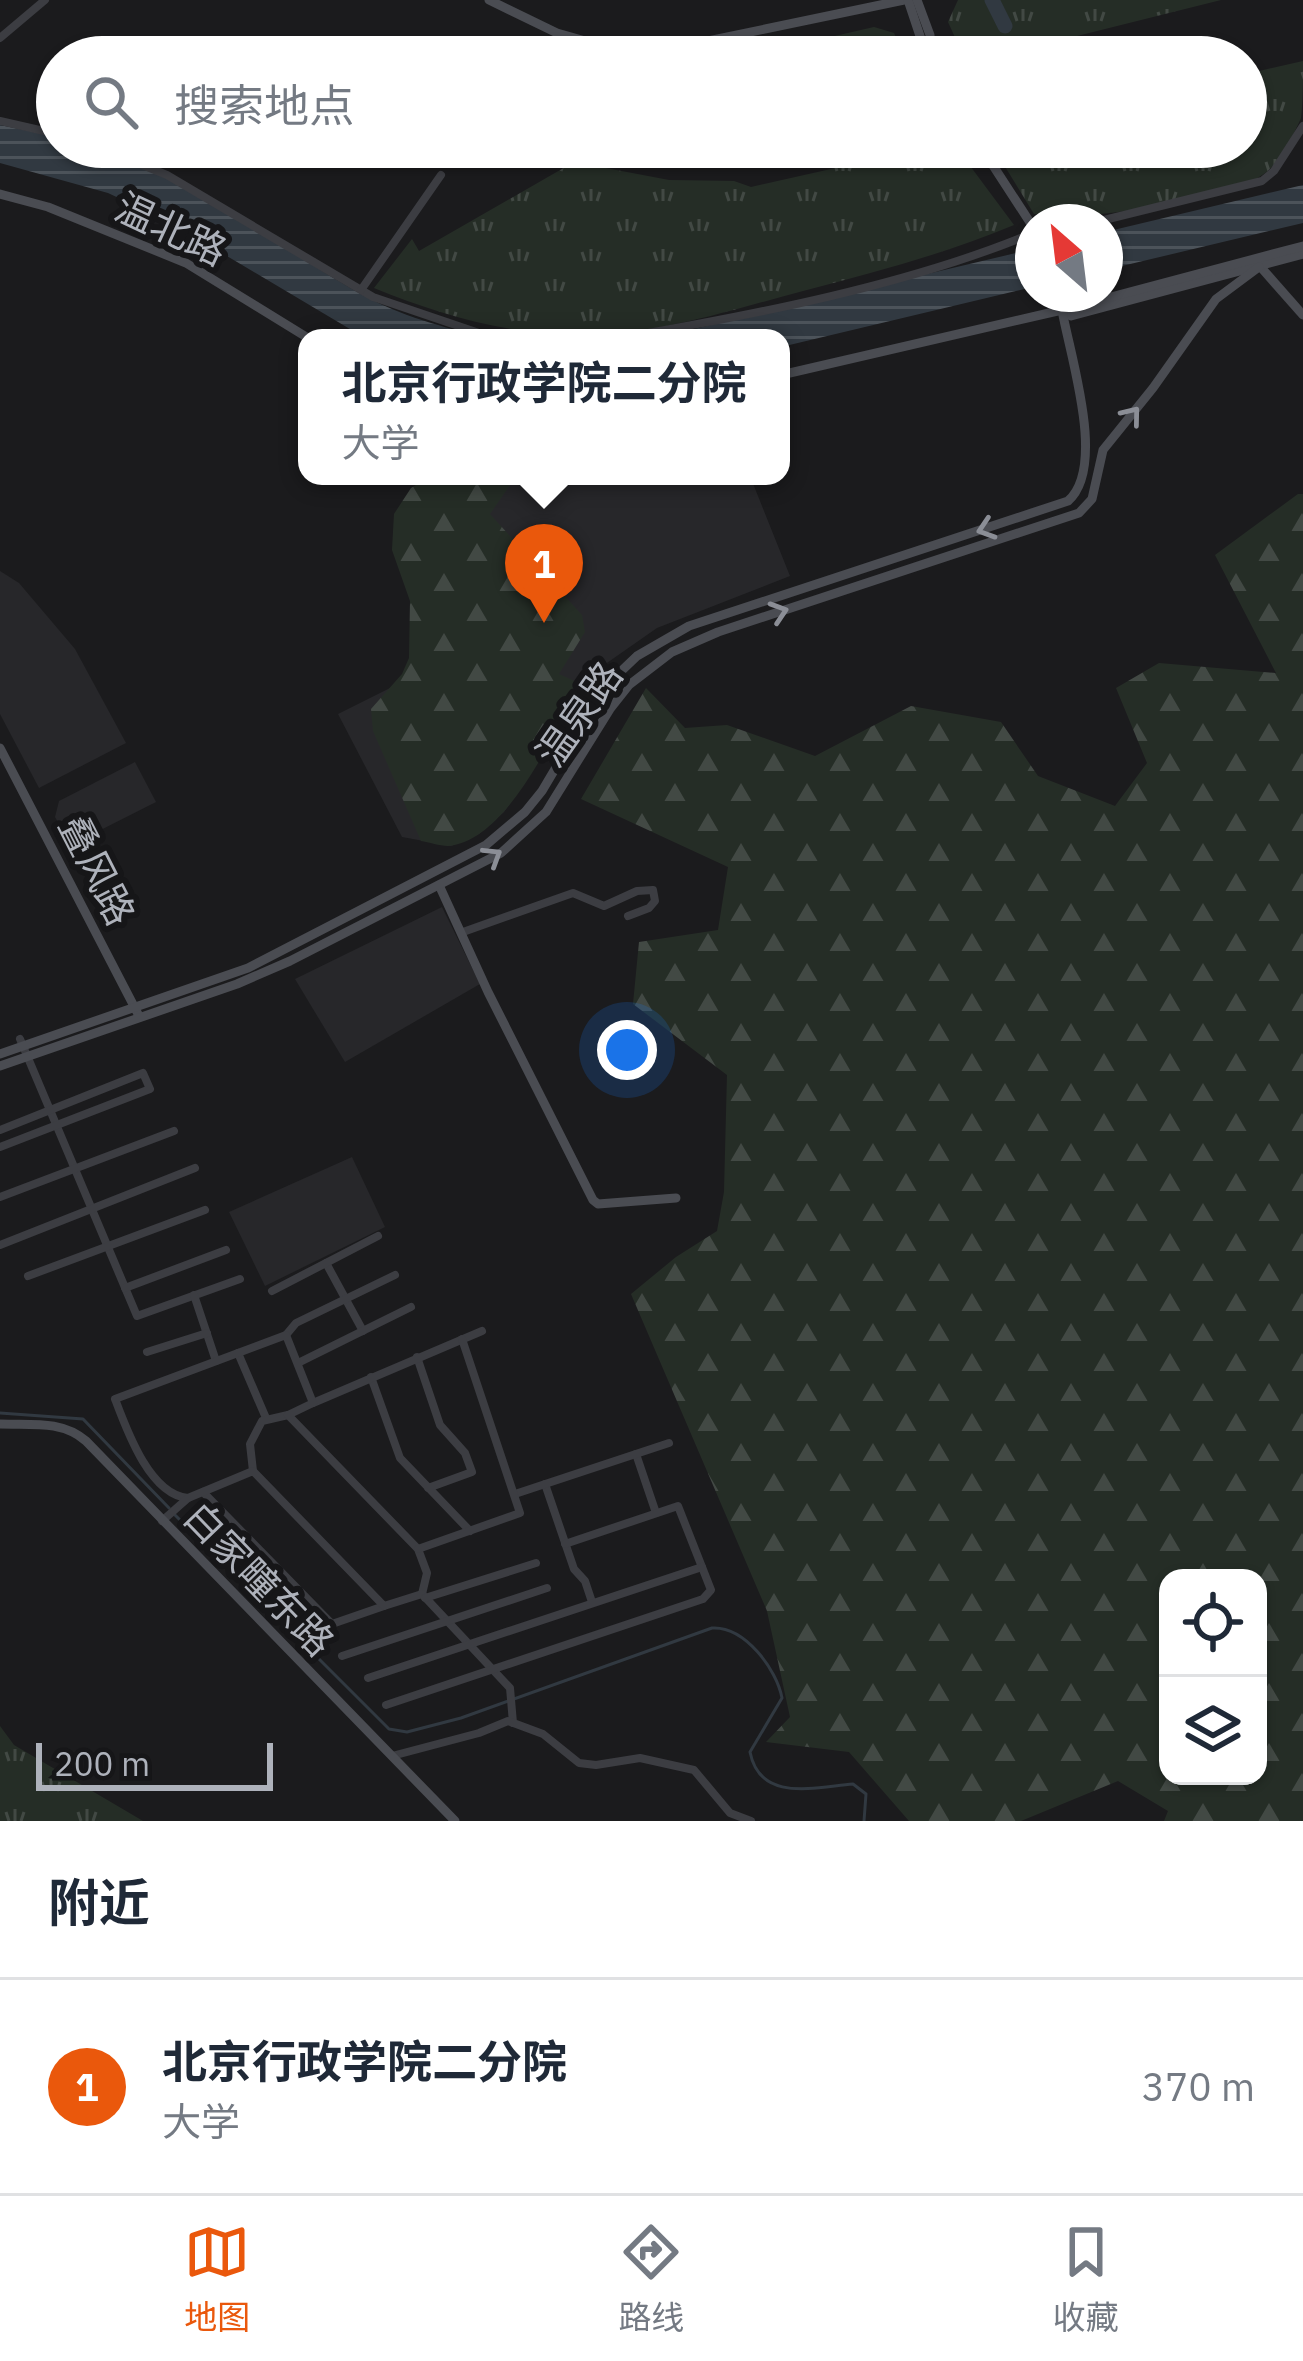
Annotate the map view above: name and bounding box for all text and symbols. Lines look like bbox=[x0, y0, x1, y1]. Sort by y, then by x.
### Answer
search box bbox=[36, 36, 1267, 168]
icon: search bbox=[78, 69, 144, 135]
text: 搜索地点 bbox=[174, 76, 354, 134]
street label: 温北路 bbox=[107, 181, 235, 276]
north arrow bbox=[1015, 204, 1123, 312]
popup bbox=[298, 329, 790, 485]
text: 北京行政学院二分院 bbox=[341, 353, 747, 411]
one-way arrow bbox=[1118, 406, 1139, 428]
text: 大学 bbox=[341, 417, 420, 468]
one-way arrow bbox=[976, 514, 997, 539]
pin: 1 bbox=[505, 524, 583, 623]
one-way arrow bbox=[768, 602, 789, 627]
street label: 温泉路 bbox=[524, 651, 633, 776]
street label: 叠风路 bbox=[48, 806, 147, 933]
one-way arrow bbox=[480, 848, 502, 871]
your location bbox=[597, 1020, 657, 1080]
street label: 白家疃东路 bbox=[173, 1491, 345, 1667]
map controls bbox=[1159, 1569, 1267, 1785]
button: locate bbox=[1159, 1569, 1267, 1677]
button: layers bbox=[1159, 1677, 1267, 1785]
scale bar bbox=[36, 1737, 273, 1790]
text: 200 m bbox=[54, 1742, 150, 1785]
text: 附近 bbox=[48, 1869, 150, 1935]
text: 北京行政学院二分院 bbox=[162, 2032, 567, 2090]
text: 1 bbox=[75, 2061, 99, 2112]
text: 370 m bbox=[1142, 2061, 1255, 2112]
text: 大学 bbox=[162, 2096, 240, 2147]
tab: 地图 bbox=[184, 2219, 250, 2339]
tab: 路线 bbox=[618, 2219, 684, 2339]
tab: 收藏 bbox=[1053, 2219, 1119, 2339]

